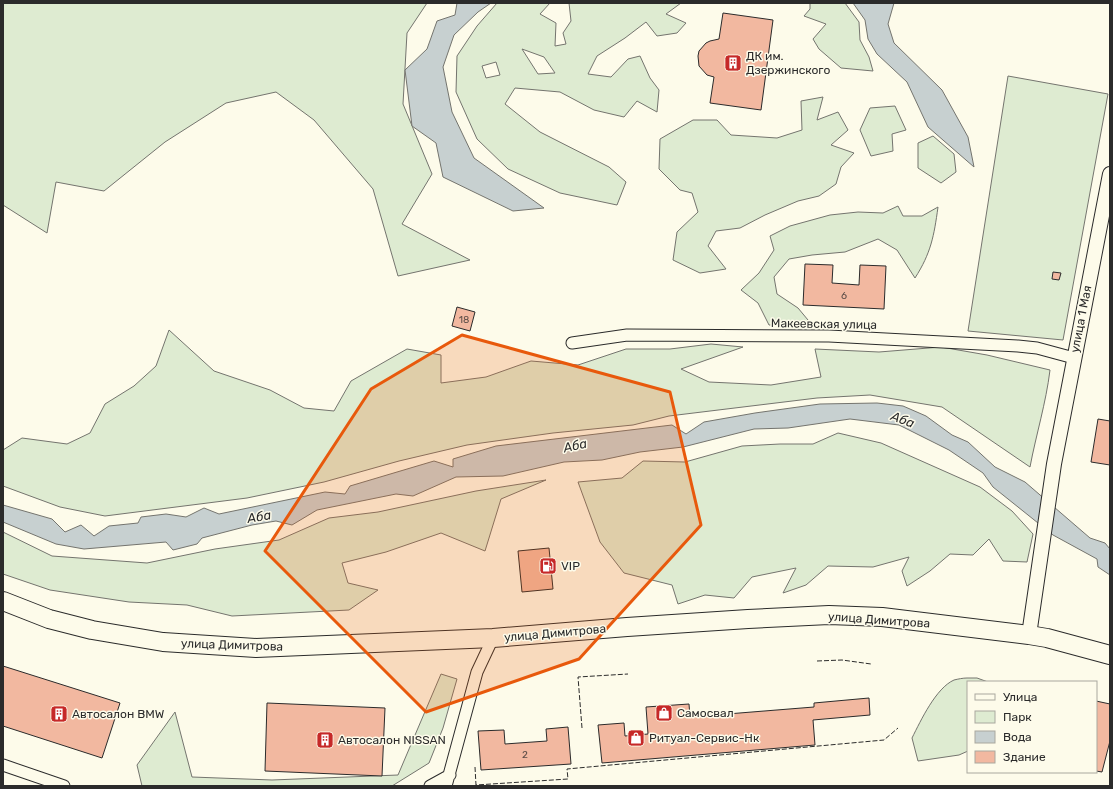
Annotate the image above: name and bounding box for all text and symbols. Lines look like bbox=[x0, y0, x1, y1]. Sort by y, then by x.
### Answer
place label: ДК им. Дзержинского bbox=[746, 49, 830, 77]
building icon: ДК им. Дзержинского bbox=[723, 53, 743, 73]
street label: улица 1 Мая bbox=[1068, 284, 1094, 354]
house number: 6 bbox=[841, 290, 847, 302]
house number: 18 bbox=[459, 314, 469, 326]
street label: Макеевская улица bbox=[771, 316, 877, 332]
water label: Аба bbox=[888, 408, 917, 431]
water label: Аба bbox=[561, 435, 589, 456]
water label: Аба bbox=[245, 507, 273, 526]
fuel station icon: VIP bbox=[538, 556, 558, 576]
place label: VIP bbox=[561, 559, 580, 573]
street label: улица Димитрова bbox=[827, 609, 931, 631]
street label: улица Димитрова bbox=[503, 622, 607, 644]
street label: улица Димитрова bbox=[181, 636, 283, 654]
legend bbox=[967, 681, 1097, 773]
text: Улица bbox=[1003, 690, 1037, 704]
shop icon: Самосвал bbox=[654, 703, 674, 723]
building icon: Автосалон BMW bbox=[49, 704, 69, 724]
place label: Самосвал bbox=[677, 706, 734, 720]
place label: Автосалон BMW bbox=[72, 707, 165, 721]
text: Парк bbox=[1003, 710, 1032, 724]
shop icon: Ритуал-Сервис-Нк bbox=[626, 728, 646, 748]
building icon: Автосалон NISSAN bbox=[315, 730, 335, 750]
text: Вода bbox=[1003, 730, 1032, 744]
place label: Ритуал-Сервис-Нк bbox=[649, 731, 760, 745]
place label: Автосалон NISSAN bbox=[338, 733, 446, 747]
house number: 2 bbox=[522, 749, 528, 761]
text: Здание bbox=[1003, 750, 1046, 764]

